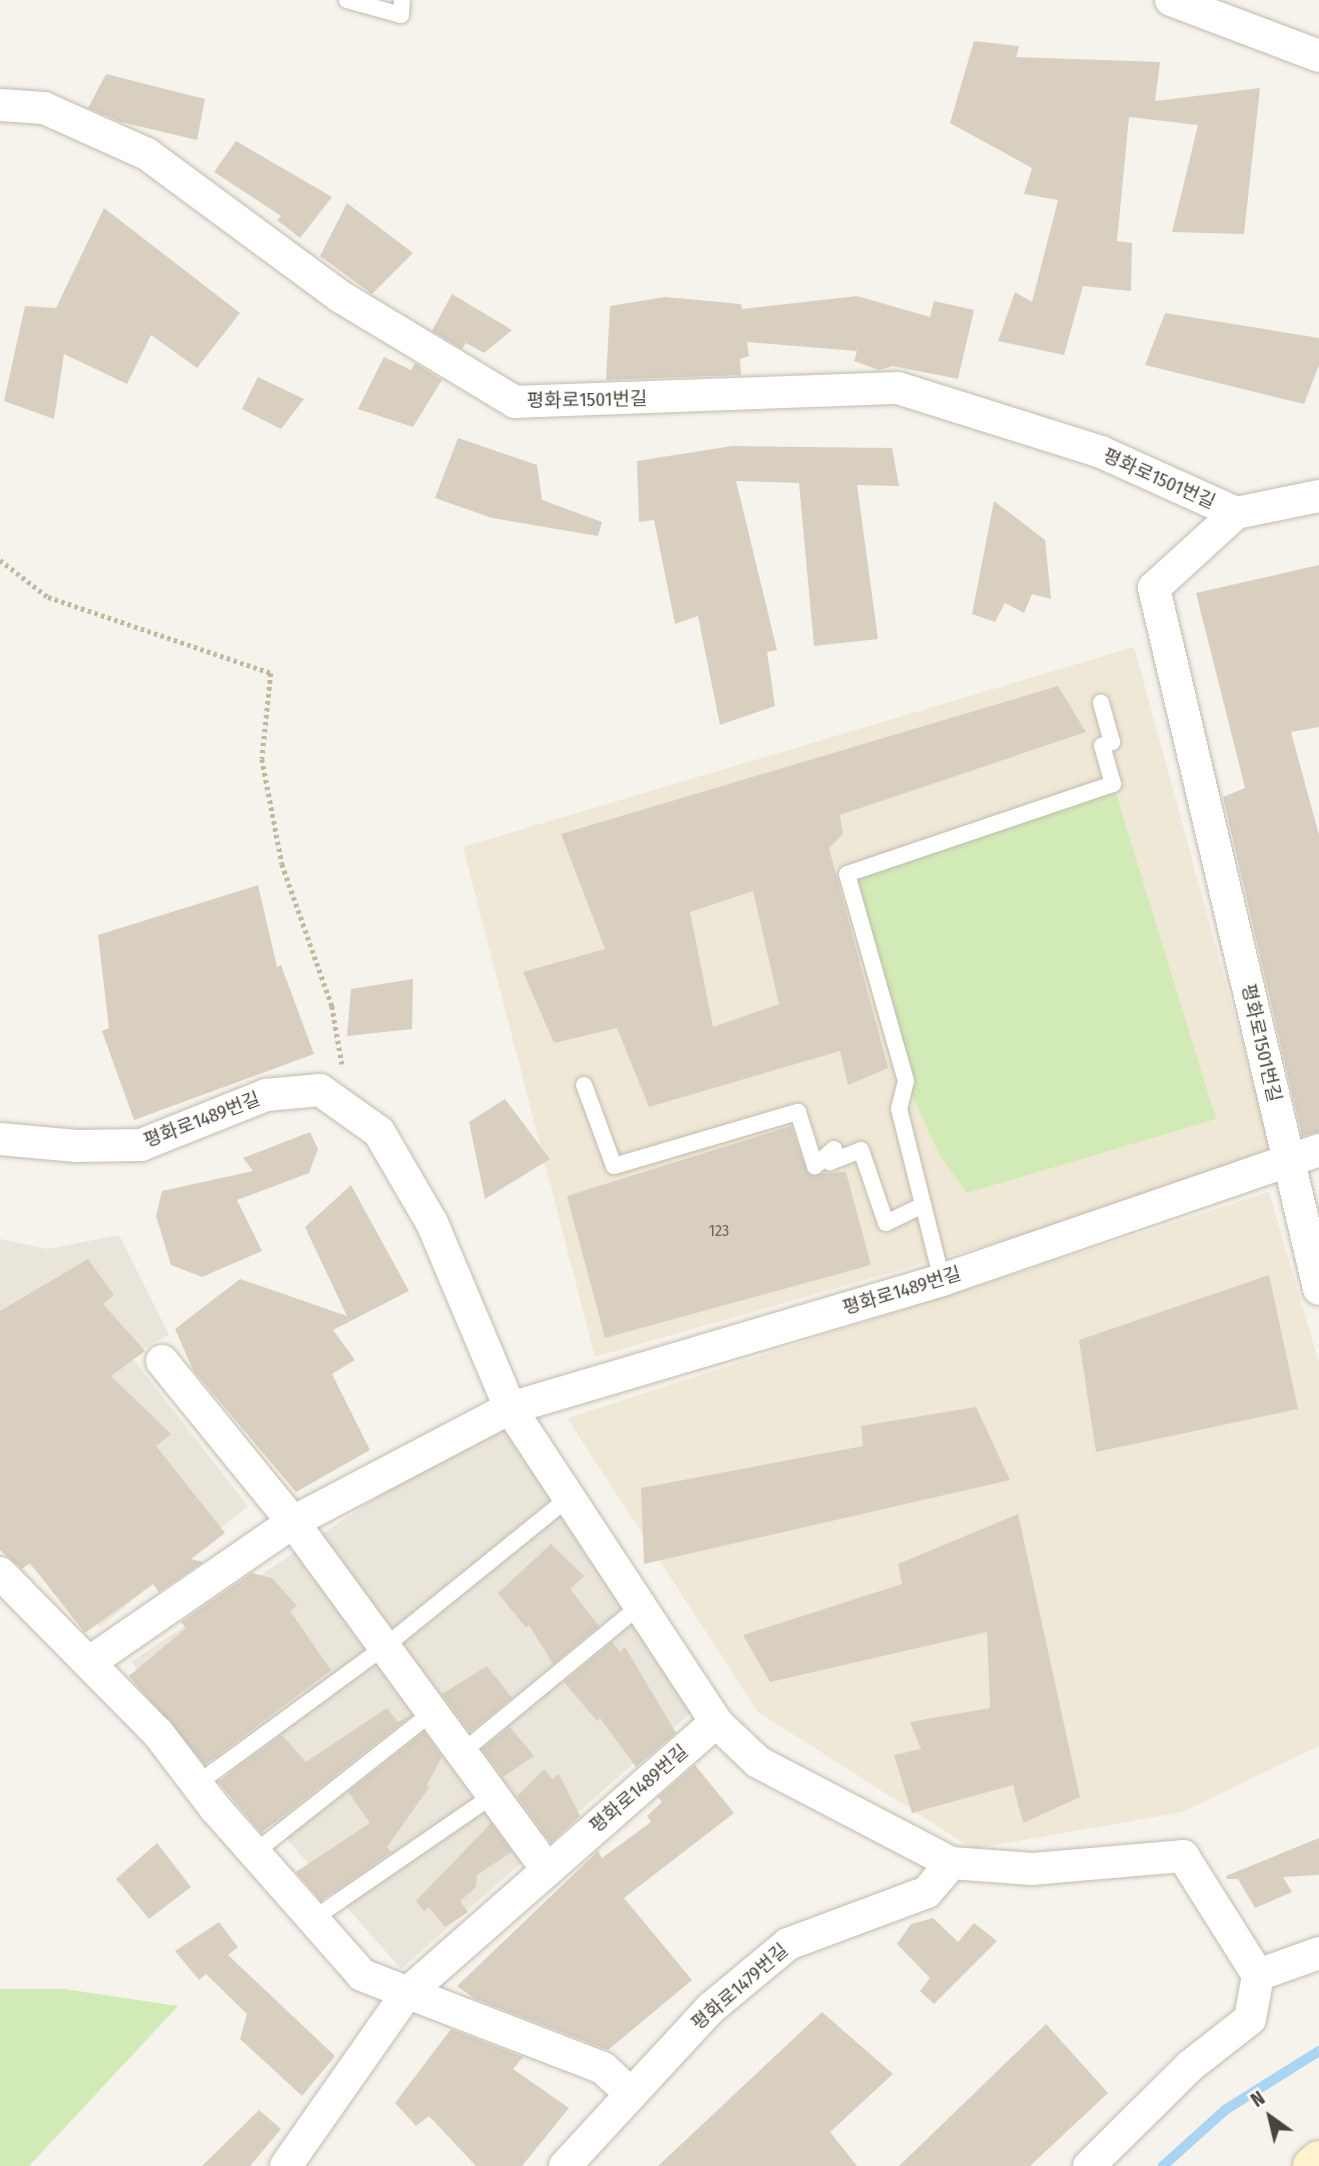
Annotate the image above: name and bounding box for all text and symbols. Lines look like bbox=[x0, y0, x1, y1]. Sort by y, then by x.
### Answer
street label: 평화로1501번길 bbox=[527, 388, 647, 412]
street label: 평화로1501번길 bbox=[1099, 444, 1219, 514]
street label: 평화로1501번길 bbox=[1236, 982, 1286, 1104]
street label: 평화로1489번길 bbox=[141, 1087, 263, 1153]
house number: 123 bbox=[709, 1221, 729, 1241]
street label: 평화로1489번길 bbox=[840, 1262, 964, 1320]
street label: 평화로1489번길 bbox=[585, 1740, 693, 1838]
street label: 평화로1479번길 bbox=[687, 1939, 793, 2035]
north arrow bbox=[1235, 2082, 1305, 2152]
text: N bbox=[1247, 2086, 1269, 2112]

